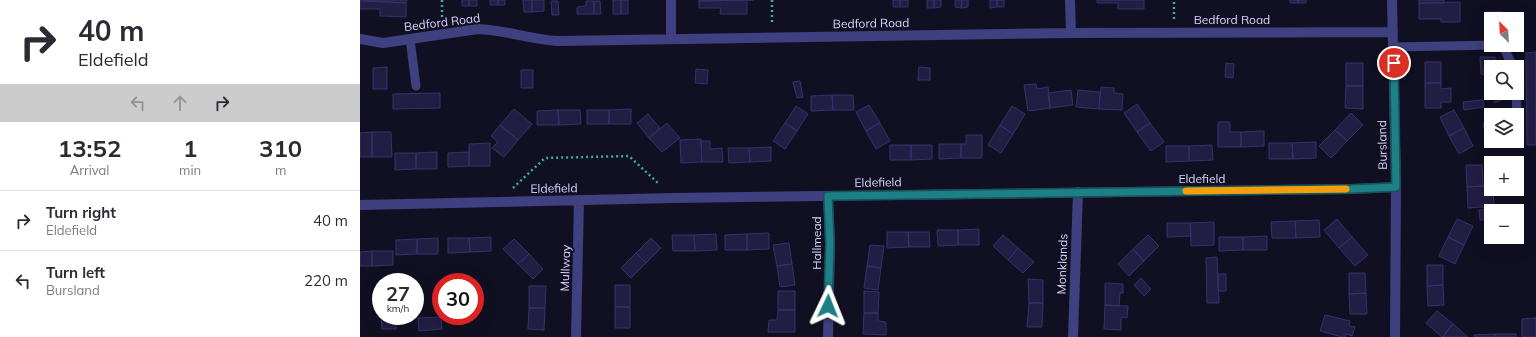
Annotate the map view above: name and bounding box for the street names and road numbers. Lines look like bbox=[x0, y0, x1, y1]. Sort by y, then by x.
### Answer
street label: Bedford Road bbox=[403, 10, 481, 34]
street label: Bedford Road bbox=[1194, 12, 1270, 27]
street label: Bedford Road bbox=[833, 15, 909, 31]
street label: Bursland bbox=[1374, 120, 1390, 170]
street label: Eldefield bbox=[1178, 171, 1226, 186]
street label: Eldefield bbox=[854, 174, 902, 190]
street label: Eldefield bbox=[530, 180, 578, 196]
street label: Hallmead bbox=[809, 216, 824, 270]
street label: Monklands bbox=[1053, 233, 1071, 295]
street label: Mullway bbox=[557, 244, 573, 292]

